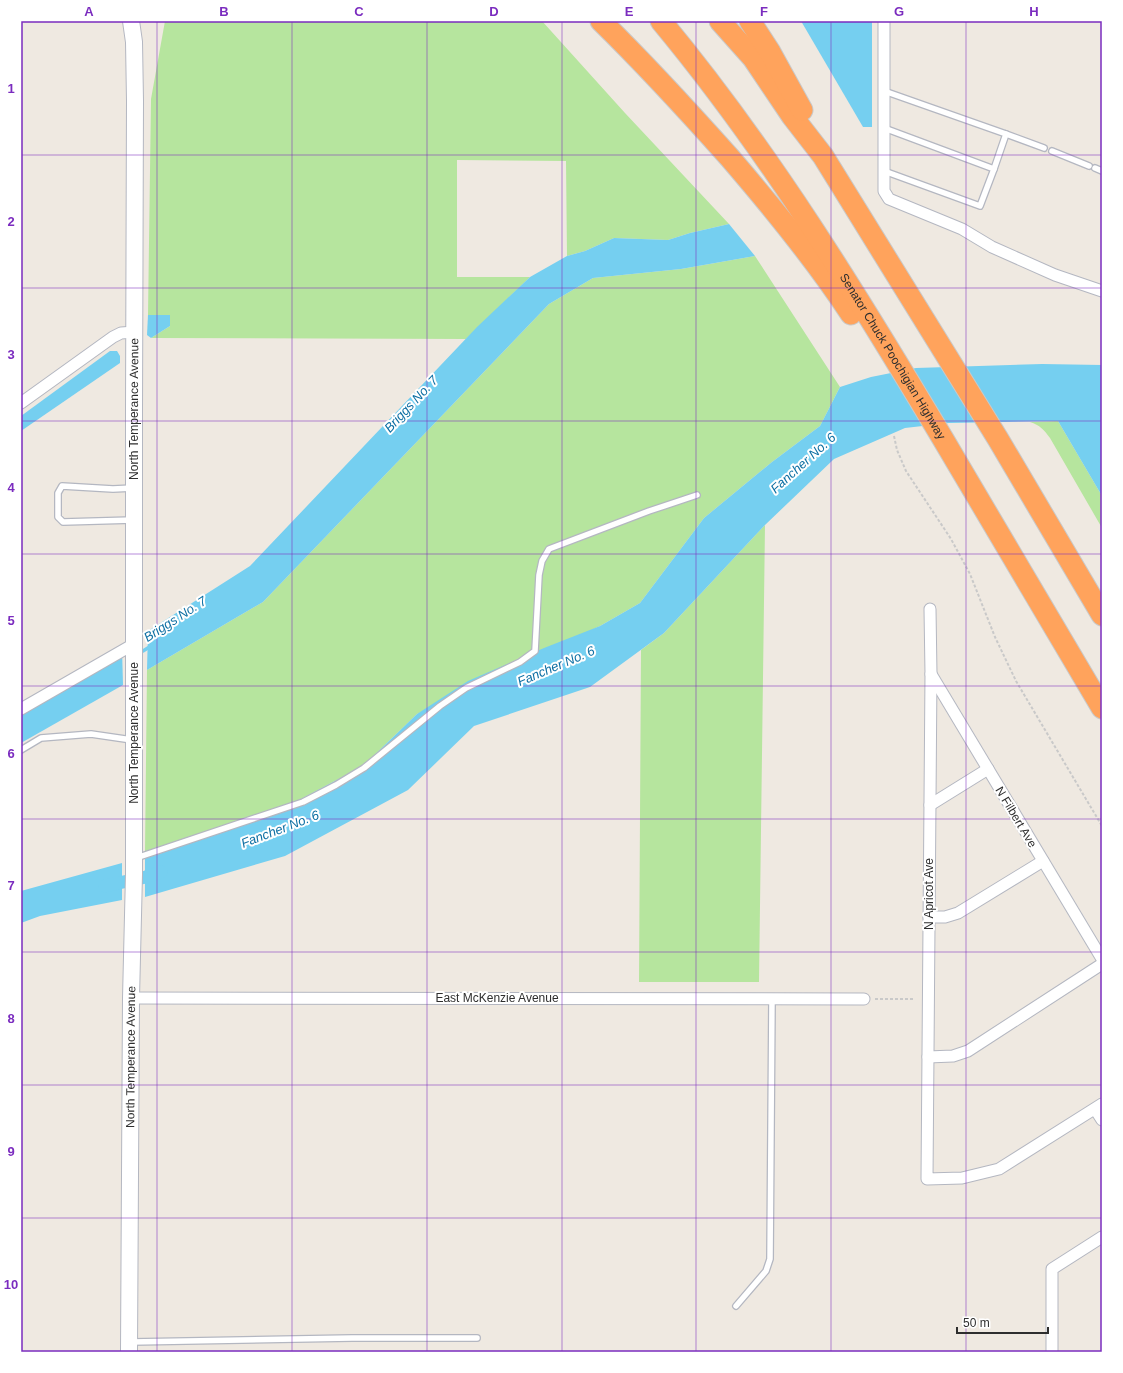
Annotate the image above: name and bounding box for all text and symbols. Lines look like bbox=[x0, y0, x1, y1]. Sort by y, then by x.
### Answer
text: A bbox=[84, 4, 94, 19]
text: B bbox=[219, 4, 229, 19]
text: C bbox=[354, 4, 364, 19]
text: D bbox=[489, 4, 499, 19]
text: E bbox=[625, 4, 634, 19]
text: F bbox=[760, 4, 768, 19]
text: G bbox=[894, 4, 904, 19]
text: H bbox=[1029, 4, 1039, 19]
text: 1 bbox=[7, 81, 15, 96]
text: 2 bbox=[7, 214, 15, 229]
street label: Senator Chuck Poochigian Highway bbox=[837, 271, 949, 442]
street label: North Temperance Avenue bbox=[127, 338, 141, 480]
text: 3 bbox=[7, 347, 15, 362]
water label: Briggs No. 7 bbox=[381, 372, 441, 435]
water label: Fancher No. 6 bbox=[767, 429, 839, 496]
text: 4 bbox=[7, 480, 15, 495]
water label: Briggs No. 7 bbox=[141, 593, 210, 645]
text: 5 bbox=[7, 613, 15, 628]
water label: Fancher No. 6 bbox=[515, 643, 598, 689]
street label: North Temperance Avenue bbox=[127, 662, 141, 804]
text: 6 bbox=[7, 746, 15, 761]
street label: N Filbert Ave bbox=[992, 784, 1040, 850]
water label: Fancher No. 6 bbox=[239, 807, 322, 851]
street label: N Apricot Ave bbox=[922, 858, 936, 930]
text: 7 bbox=[7, 878, 15, 893]
street label: North Temperance Avenue bbox=[123, 986, 138, 1128]
street label: East McKenzie Avenue bbox=[435, 991, 559, 1005]
text: 8 bbox=[7, 1011, 15, 1026]
text: 9 bbox=[7, 1144, 15, 1159]
text: 10 bbox=[4, 1277, 18, 1292]
scale bar bbox=[957, 1309, 1048, 1335]
text: 50 m bbox=[963, 1316, 990, 1330]

